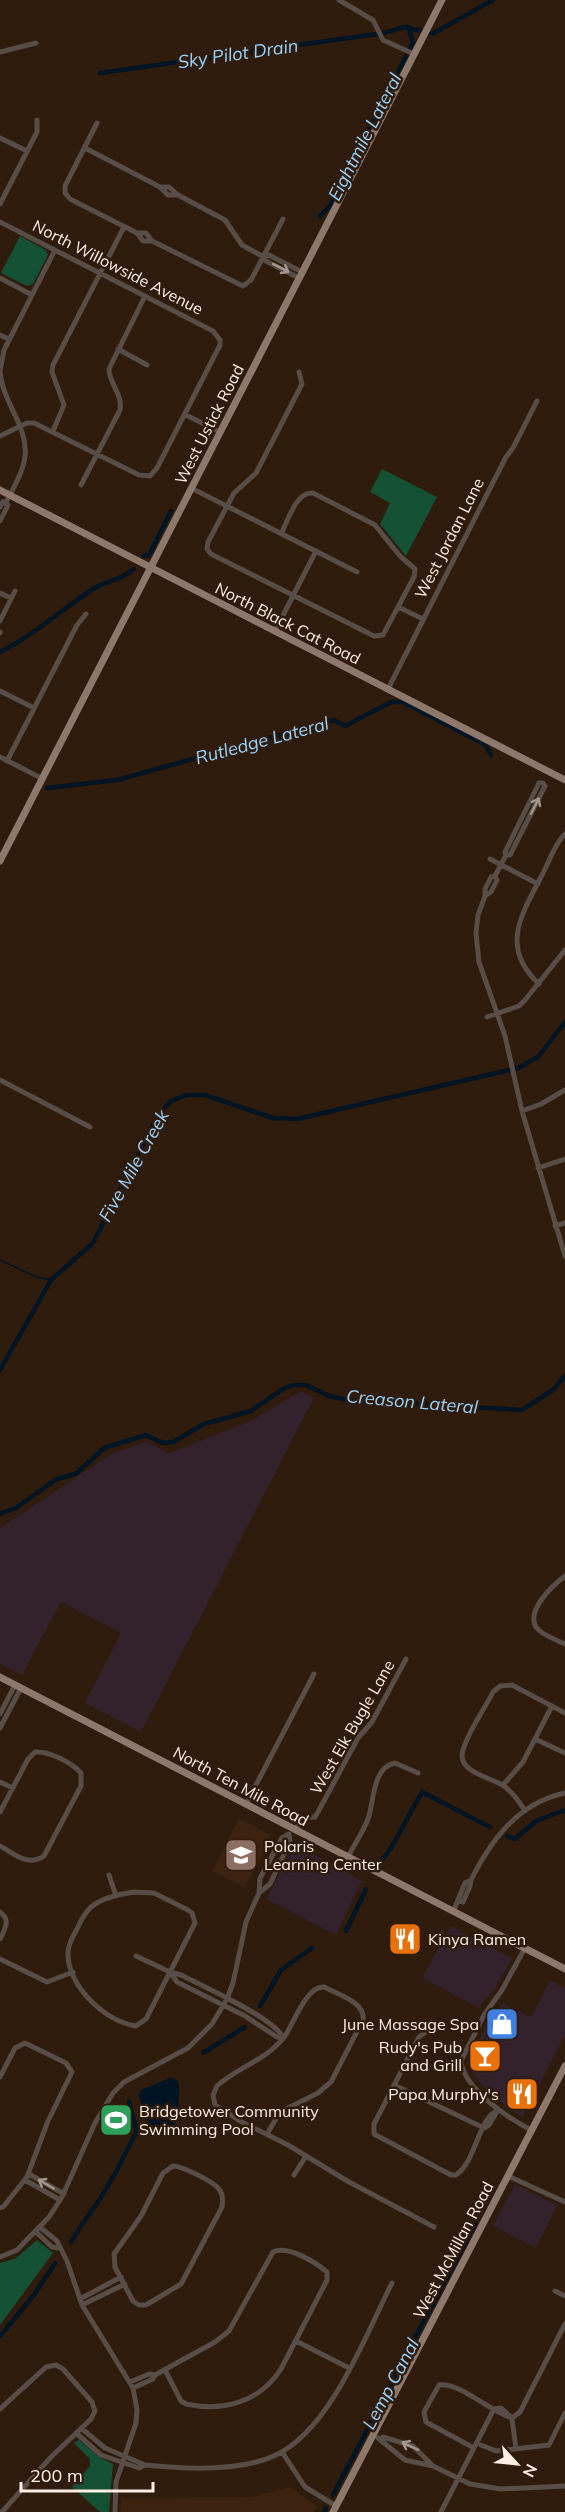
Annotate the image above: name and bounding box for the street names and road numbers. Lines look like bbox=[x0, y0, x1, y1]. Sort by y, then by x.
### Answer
street label: North Willowside Avenue bbox=[30, 215, 206, 319]
street label: West Ustick Road bbox=[170, 361, 248, 487]
street label: West Jordan Lane bbox=[410, 474, 488, 602]
street label: North Black Cat Road bbox=[212, 578, 364, 668]
street label: West Elk Bugle Lane bbox=[305, 1656, 399, 1798]
street label: North Ten Mile Road bbox=[170, 1742, 312, 1830]
street label: West McMillan Road bbox=[408, 2178, 498, 2322]

